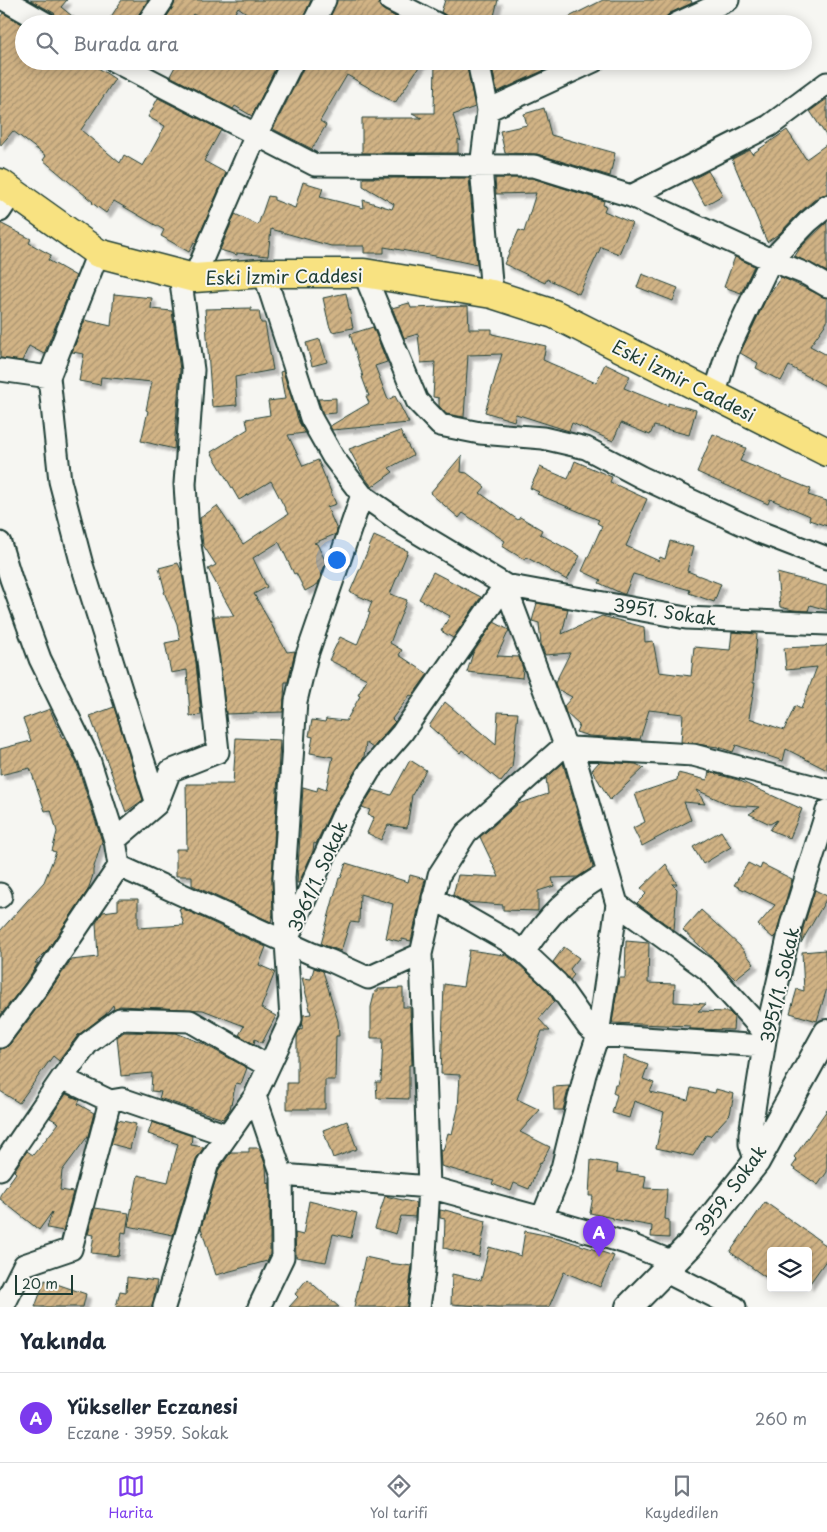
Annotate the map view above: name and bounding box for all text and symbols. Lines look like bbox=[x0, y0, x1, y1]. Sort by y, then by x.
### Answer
search box bbox=[15, 15, 812, 70]
icon: search bbox=[33, 29, 61, 57]
text: Burada ara bbox=[73, 29, 178, 57]
street label: Eski İzmir Caddesi bbox=[205, 261, 363, 291]
street label: Eski İzmir Caddesi bbox=[608, 332, 760, 428]
your location bbox=[324, 547, 350, 573]
street label: 3951. Sokak bbox=[612, 590, 718, 632]
street label: 3961/1. Sokak bbox=[280, 816, 354, 936]
street label: 3951/1. Sokak bbox=[752, 924, 806, 1046]
street label: 3959. Sokak bbox=[688, 1139, 772, 1241]
pin: A bbox=[583, 1216, 615, 1257]
map controls bbox=[767, 1247, 812, 1292]
button: layers bbox=[767, 1247, 812, 1292]
scale bar bbox=[15, 1272, 72, 1295]
text: 20 m bbox=[22, 1273, 58, 1294]
text: Yakında bbox=[20, 1324, 106, 1356]
text: Yükseller Eczanesi bbox=[67, 1392, 238, 1420]
text: A bbox=[30, 1406, 42, 1430]
text: 260 m bbox=[755, 1406, 807, 1430]
text: Eczane · 3959. Sokak bbox=[67, 1420, 229, 1444]
tab: Harita bbox=[108, 1472, 153, 1523]
tab: Yol tarifi bbox=[370, 1472, 428, 1523]
tab: Kaydedilen bbox=[645, 1472, 719, 1523]

